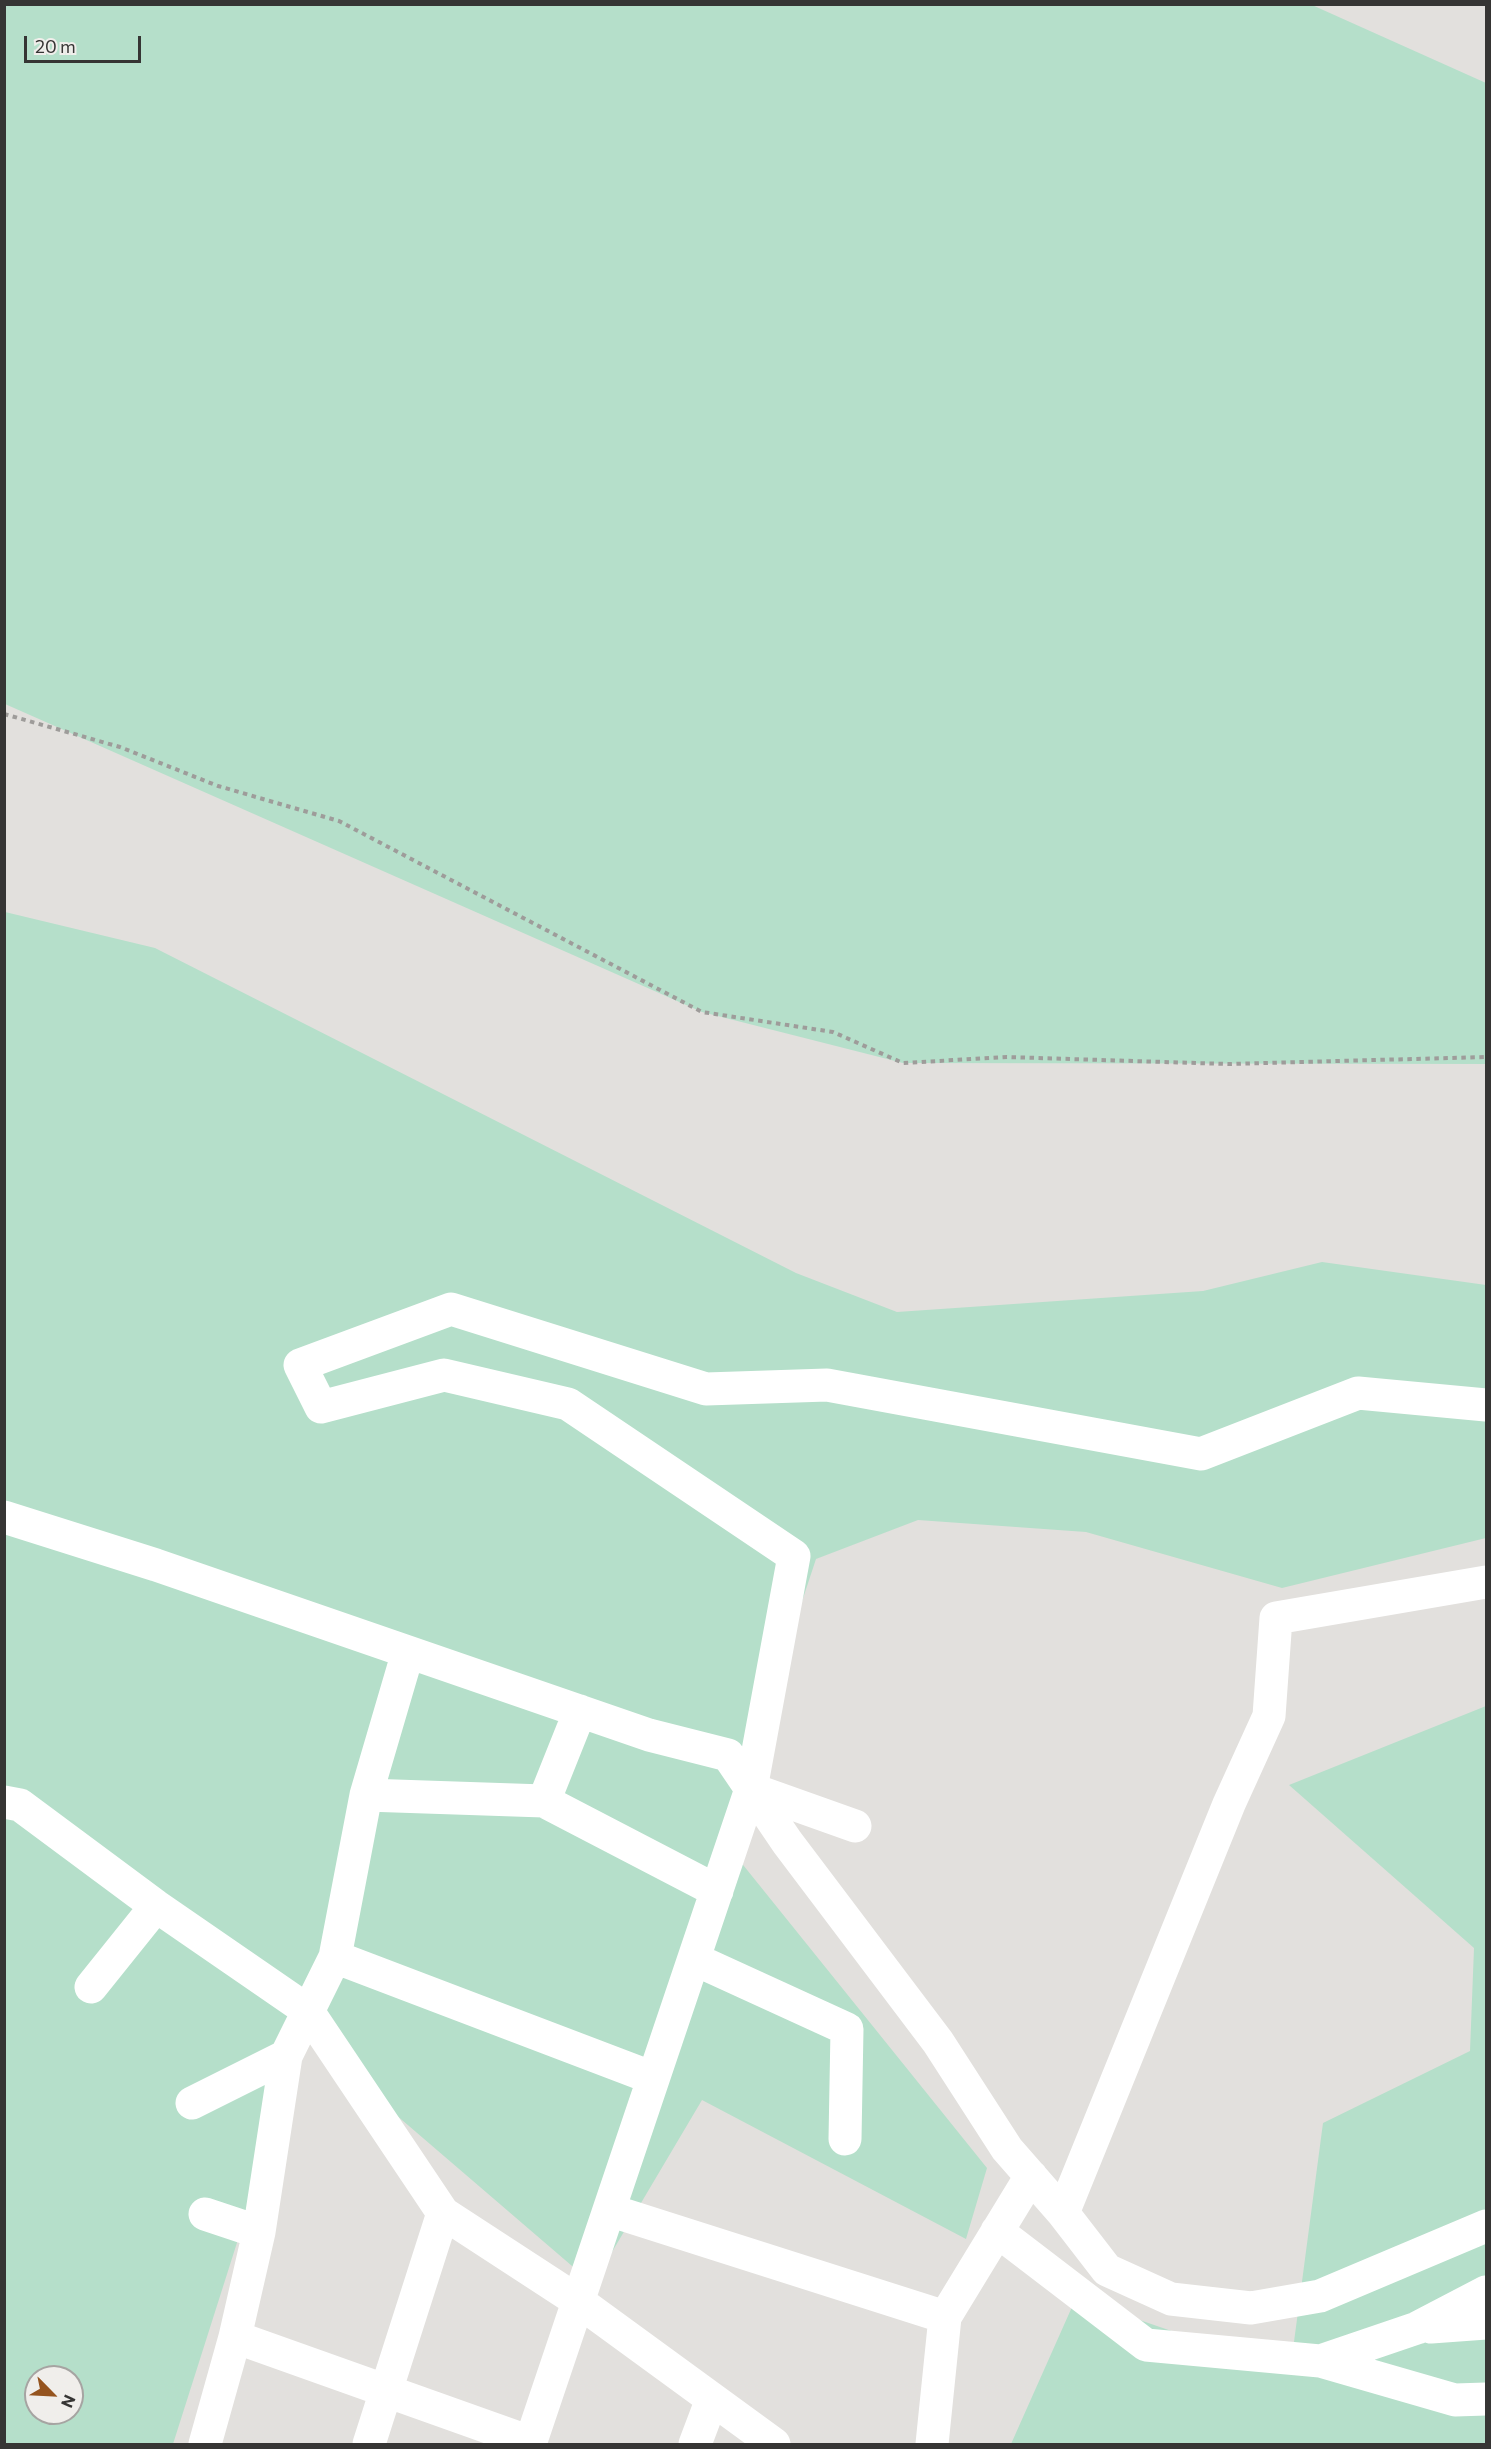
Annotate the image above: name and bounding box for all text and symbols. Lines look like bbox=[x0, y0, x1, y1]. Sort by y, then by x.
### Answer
scale bar bbox=[27, 24, 144, 62]
text: 20 m bbox=[35, 35, 76, 57]
north arrow bbox=[24, 2365, 84, 2425]
text: N bbox=[58, 2392, 80, 2411]

